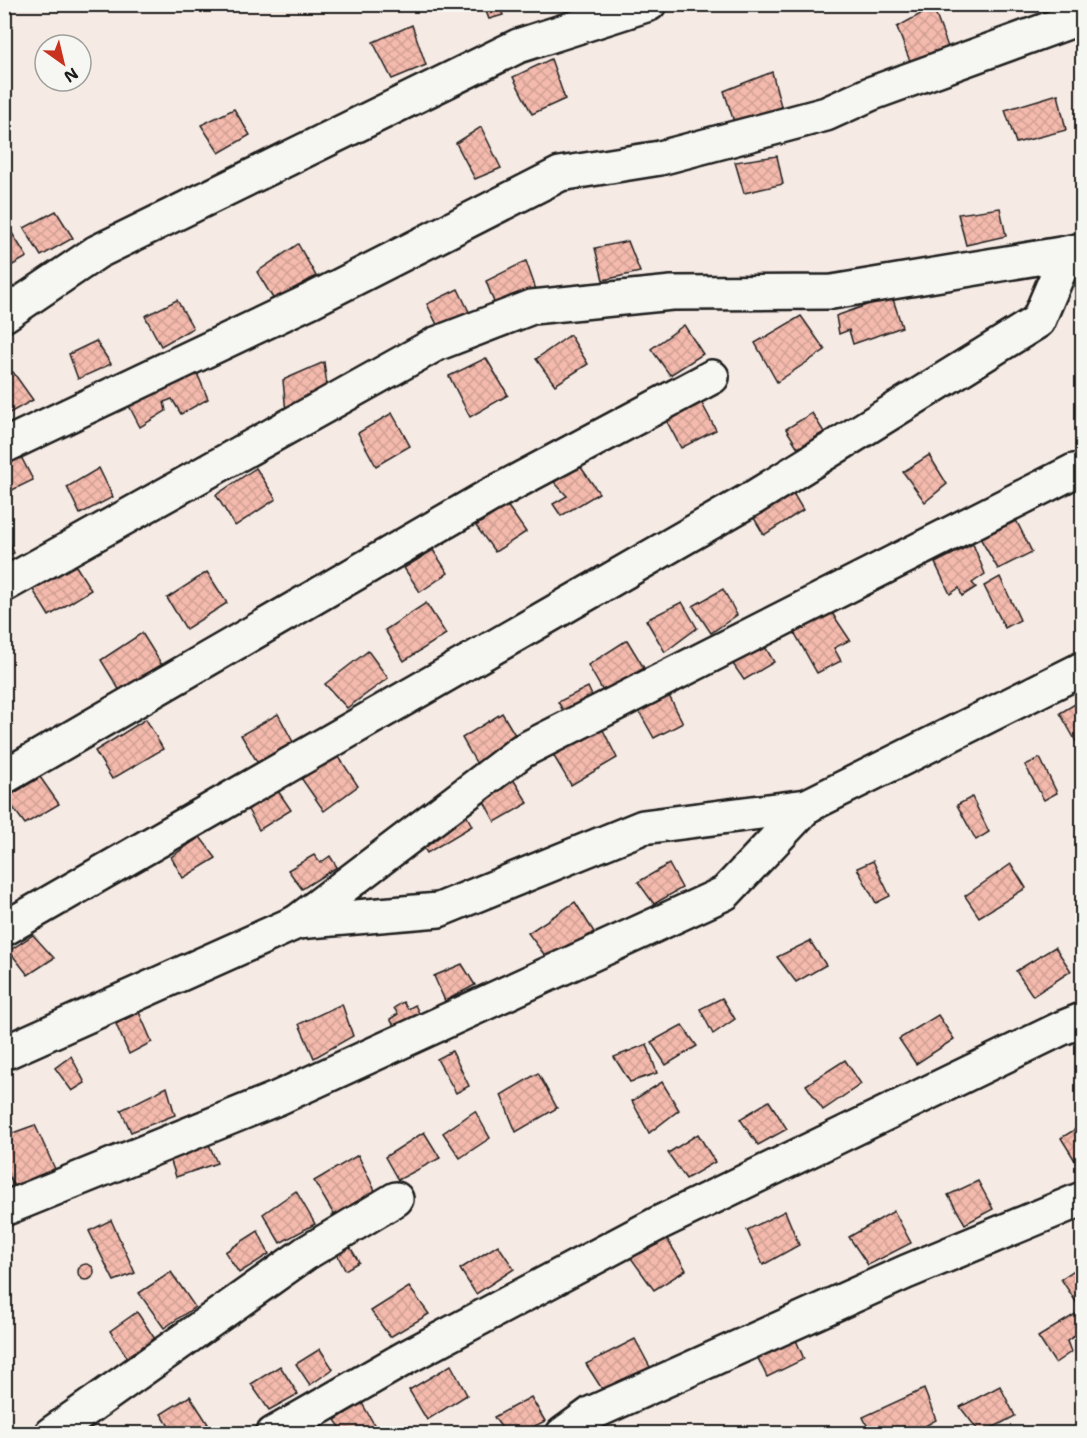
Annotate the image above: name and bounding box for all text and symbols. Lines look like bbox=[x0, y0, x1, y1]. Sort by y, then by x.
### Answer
north arrow bbox=[33, 33, 93, 93]
text: N bbox=[60, 63, 82, 87]

